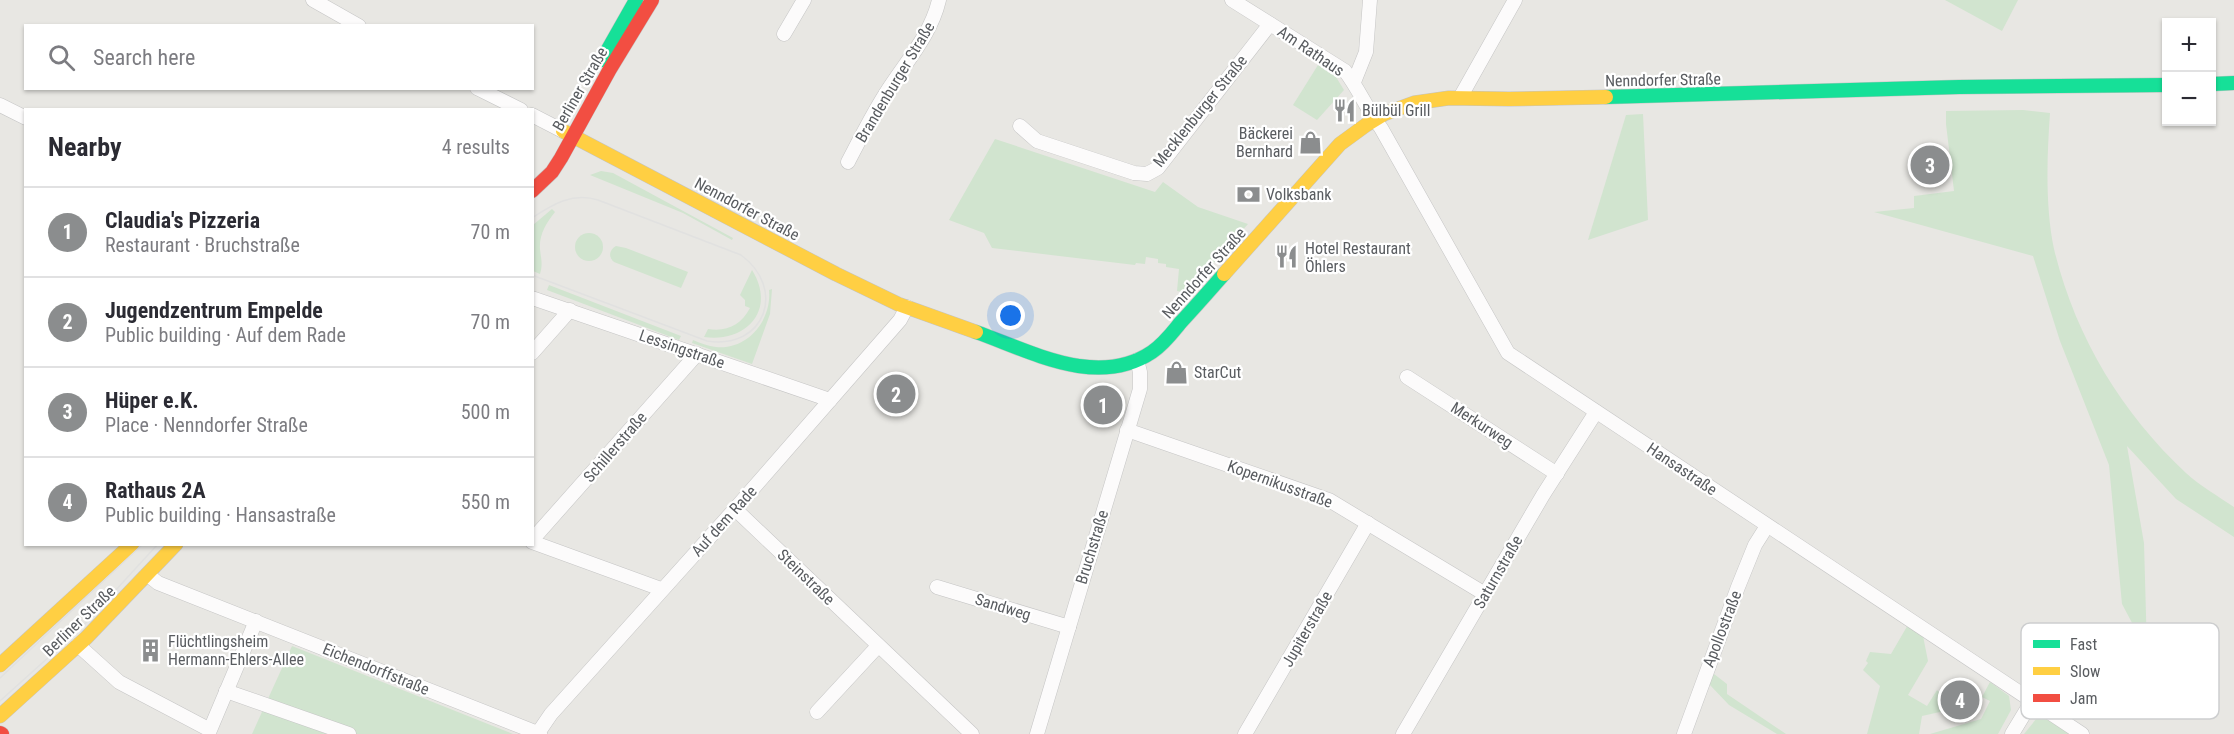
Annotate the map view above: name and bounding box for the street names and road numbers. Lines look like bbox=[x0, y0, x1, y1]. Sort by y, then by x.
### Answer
street label: Brandenburger Straße bbox=[852, 18, 938, 146]
street label: Am Rathaus bbox=[1274, 22, 1348, 80]
street label: Berliner Straße bbox=[548, 44, 612, 134]
street label: Mecklenburger Straße bbox=[1149, 51, 1251, 171]
street label: Nenndorfer Straße bbox=[1605, 69, 1721, 91]
street label: Nenndorfer Straße bbox=[691, 173, 803, 245]
street label: Nenndorfer Straße bbox=[1158, 224, 1250, 322]
street label: Lessingstraße bbox=[637, 326, 727, 372]
street label: Merkurweg bbox=[1447, 398, 1517, 452]
street label: Schillerstraße bbox=[579, 408, 651, 486]
street label: Hansastraße bbox=[1643, 439, 1721, 499]
street label: Kopernikusstraße bbox=[1225, 456, 1335, 512]
street label: Auf dem Rade bbox=[687, 482, 761, 560]
street label: Bruchstraße bbox=[1072, 508, 1112, 586]
street label: Saturnstraße bbox=[1469, 532, 1527, 612]
street label: Steinstraße bbox=[773, 545, 839, 609]
street label: Berliner Straße bbox=[39, 582, 119, 660]
street label: Jupiterstraße bbox=[1278, 588, 1336, 670]
street label: Apollostraße bbox=[1699, 588, 1745, 670]
street label: Sandweg bbox=[973, 590, 1033, 624]
street label: Eichendorffstraße bbox=[320, 639, 432, 699]

